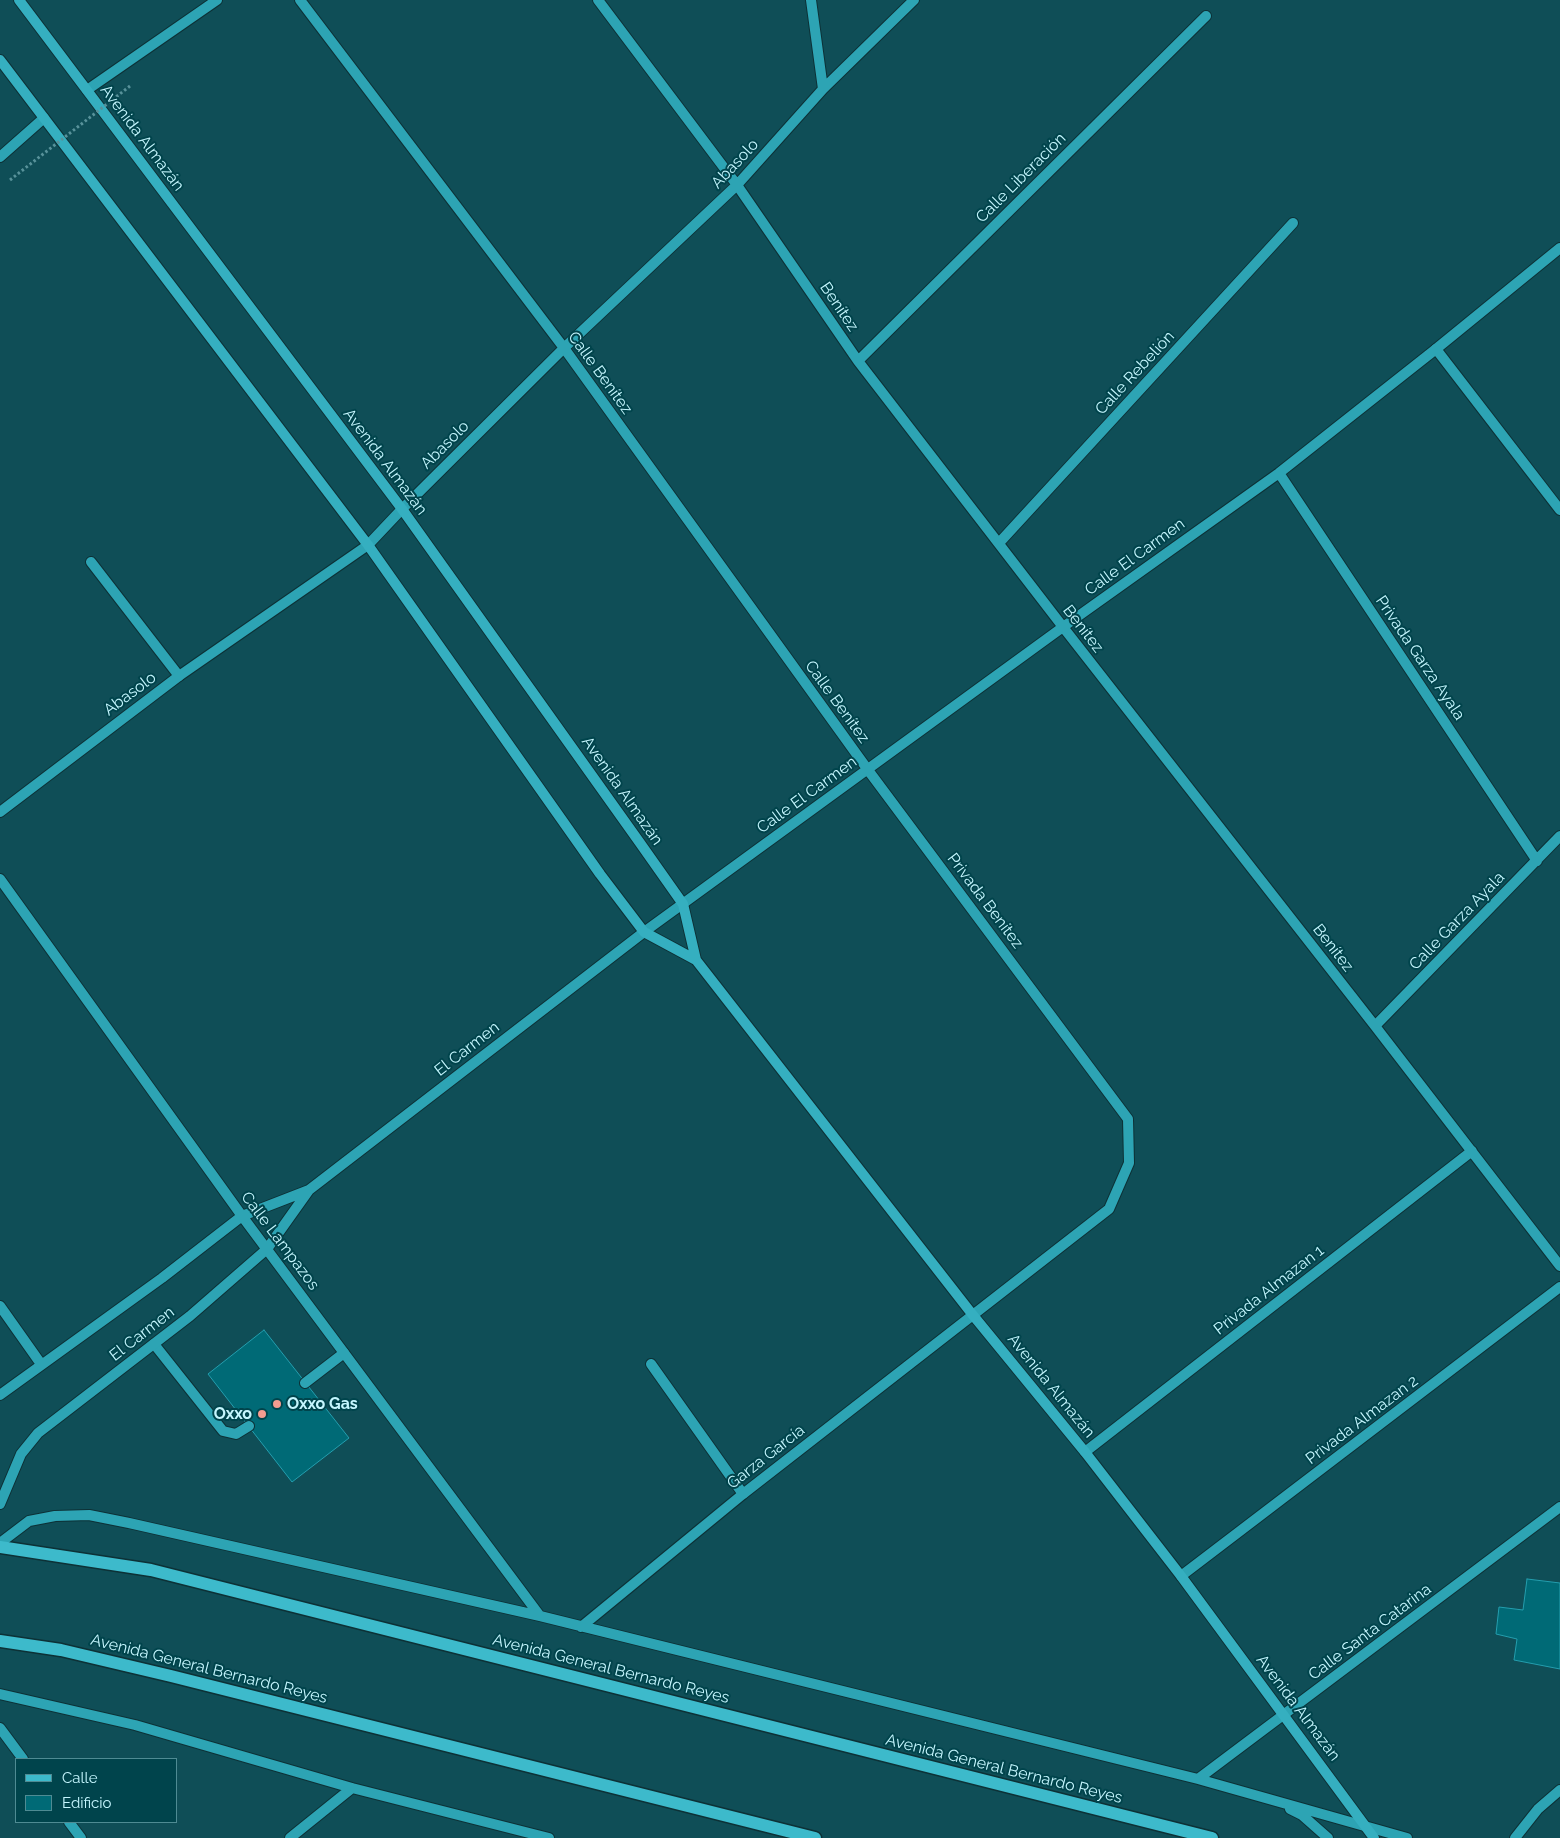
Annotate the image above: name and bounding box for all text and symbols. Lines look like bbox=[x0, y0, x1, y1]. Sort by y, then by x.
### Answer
street label: Avenida Almazán bbox=[96, 81, 188, 195]
street label: Calle Liberación bbox=[972, 129, 1070, 227]
street label: Abasolo bbox=[707, 135, 763, 193]
street label: Benítez bbox=[816, 279, 862, 335]
street label: Calle Rebelión bbox=[1091, 327, 1179, 419]
street label: Calle Benítez bbox=[564, 328, 636, 418]
street label: Avenida Almazán bbox=[339, 405, 431, 519]
street label: Abasolo bbox=[417, 417, 473, 473]
street label: Calle El Carmen bbox=[1081, 514, 1189, 600]
street label: Privada Garza Ayala bbox=[1371, 592, 1469, 724]
street label: Benítez bbox=[1058, 601, 1108, 657]
street label: Calle Benítez bbox=[801, 657, 873, 747]
street label: Abasolo bbox=[100, 668, 160, 720]
street label: Avenida Almazán bbox=[577, 733, 667, 849]
street label: Calle El Carmen bbox=[753, 752, 861, 838]
street label: Privada Benítez bbox=[943, 850, 1027, 952]
street label: Calle Garza Ayala bbox=[1405, 868, 1509, 974]
street label: Benítez bbox=[1308, 920, 1358, 976]
street label: El Carmen bbox=[431, 1018, 503, 1080]
street label: Calle Lampazos bbox=[237, 1188, 323, 1294]
street label: Privada Almazan 1 bbox=[1210, 1241, 1328, 1339]
street label: El Carmen bbox=[106, 1303, 178, 1365]
street label: Avenida Almazán bbox=[1003, 1330, 1099, 1442]
street label: Privada Almazan 2 bbox=[1302, 1371, 1422, 1469]
place label: Oxxo Gas bbox=[287, 1394, 358, 1414]
marker: Oxxo Gas bbox=[271, 1398, 283, 1410]
place label: Oxxo bbox=[214, 1404, 252, 1424]
marker: Oxxo bbox=[256, 1408, 268, 1420]
street label: Garza García bbox=[723, 1421, 809, 1493]
street label: Calle Santa Catarina bbox=[1305, 1580, 1435, 1684]
street label: Avenida General Bernardo Reyes bbox=[89, 1630, 329, 1708]
street label: Avenida General Bernardo Reyes bbox=[491, 1630, 731, 1708]
street label: Avenida Almazán bbox=[1252, 1651, 1344, 1765]
street label: Avenida General Bernardo Reyes bbox=[884, 1730, 1124, 1808]
legend bbox=[15, 1758, 178, 1823]
text: Calle bbox=[62, 1769, 97, 1787]
text: Edificio bbox=[62, 1794, 112, 1812]

